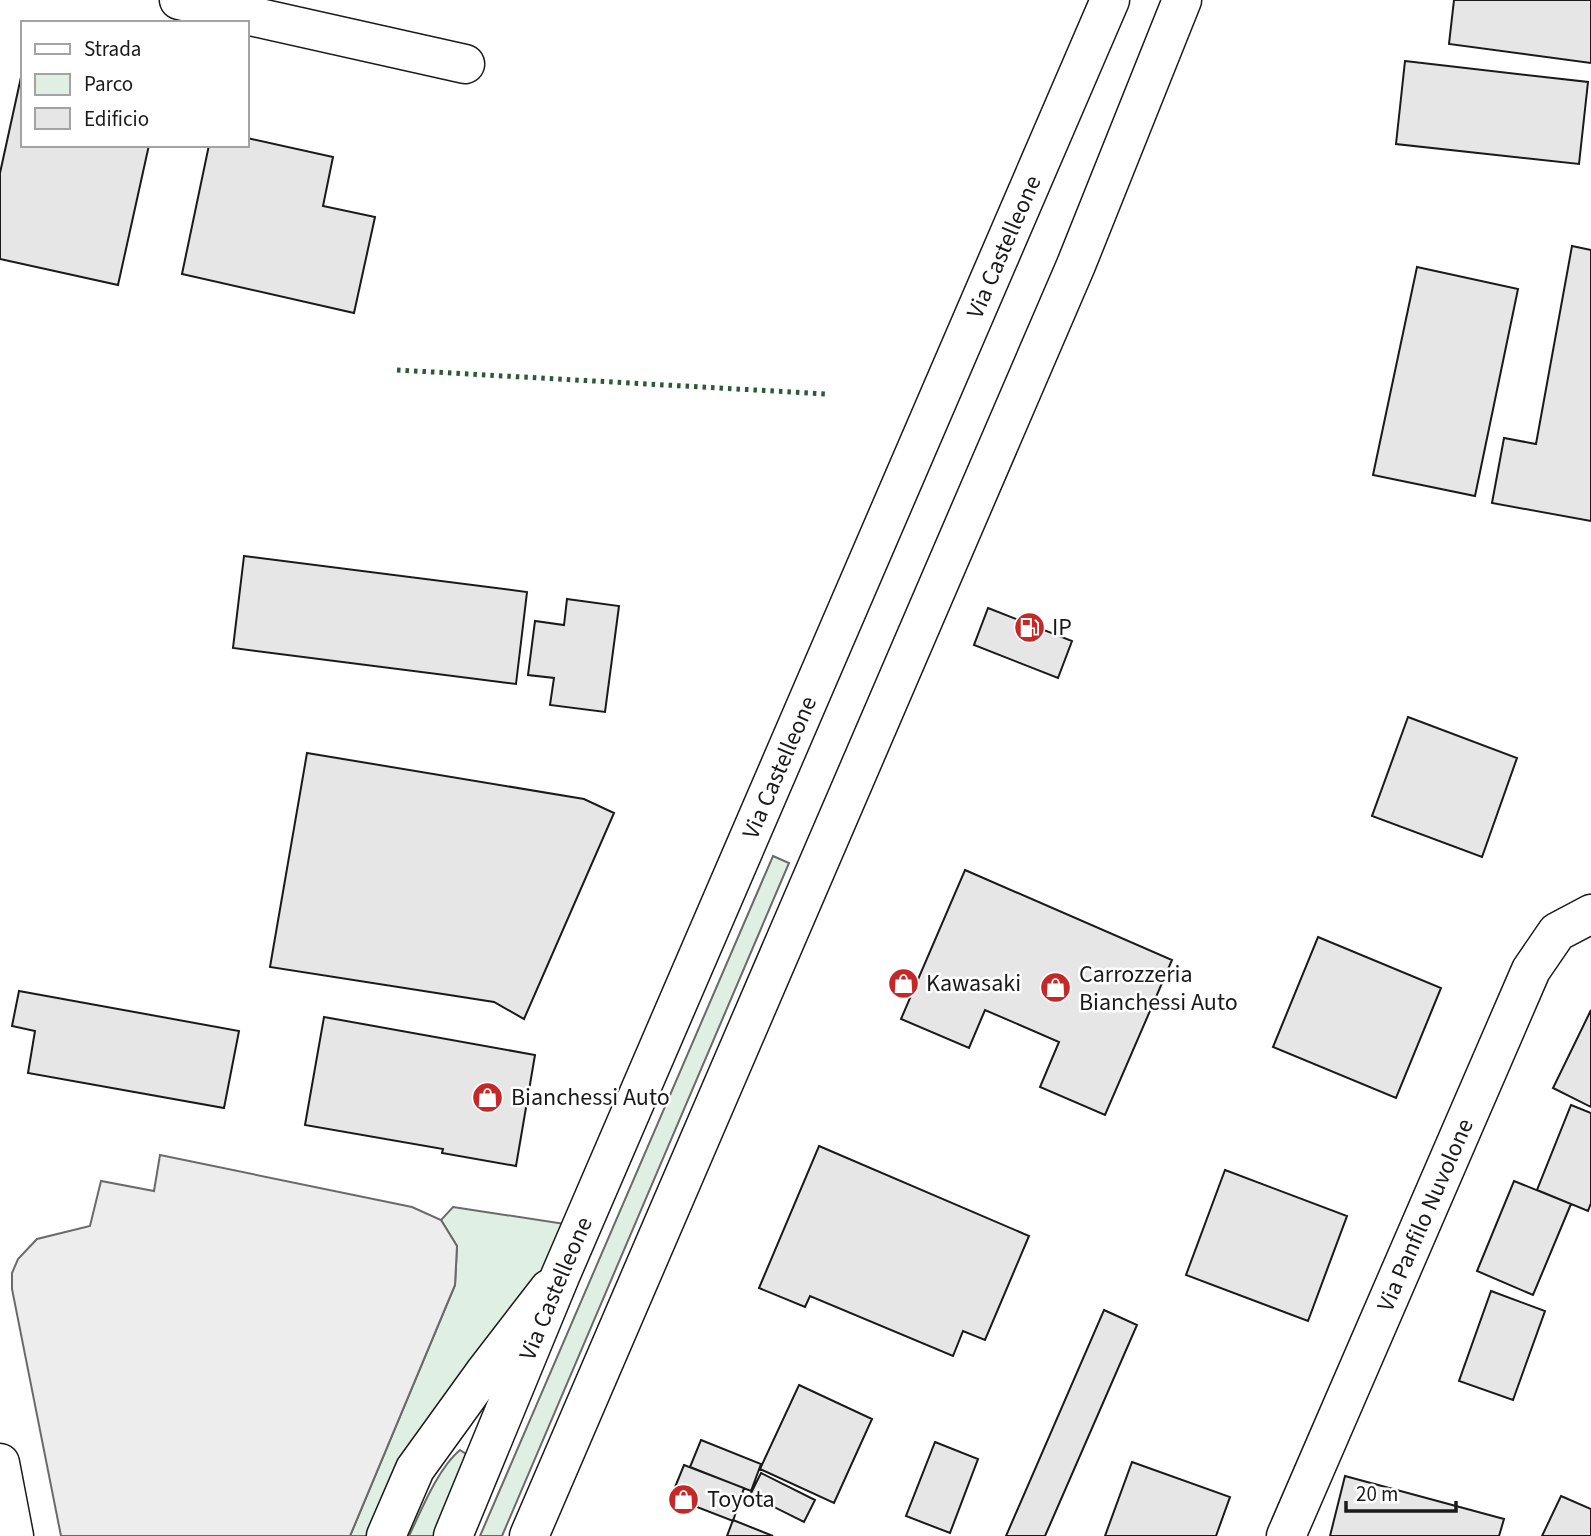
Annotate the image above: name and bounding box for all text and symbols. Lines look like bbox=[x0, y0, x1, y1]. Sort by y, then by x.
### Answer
legend bbox=[21, 21, 248, 147]
text: Strada bbox=[84, 34, 141, 64]
text: Parco bbox=[84, 69, 133, 99]
text: Edificio bbox=[84, 104, 149, 134]
street label: Via Castelleone bbox=[958, 170, 1050, 324]
fuel station icon: IP bbox=[1012, 610, 1046, 644]
place label: IP bbox=[1052, 610, 1072, 645]
street label: Via Castelleone bbox=[734, 691, 826, 845]
place label: Carrozzeria Bianchessi Auto bbox=[1079, 957, 1238, 1020]
shop icon: Kawasaki bbox=[886, 966, 920, 1000]
place label: Kawasaki bbox=[926, 966, 1021, 1001]
shop icon: Carrozzeria Bianchessi Auto bbox=[1039, 971, 1073, 1005]
shop icon: Bianchessi Auto bbox=[471, 1080, 505, 1114]
place label: Bianchessi Auto bbox=[511, 1080, 670, 1115]
street label: Via Panfilo Nuvolone bbox=[1368, 1113, 1483, 1317]
street label: Via Castelleone bbox=[510, 1211, 602, 1366]
scale bar bbox=[1346, 1470, 1456, 1514]
text: 20 m bbox=[1356, 1479, 1398, 1509]
shop icon: Toyota bbox=[667, 1482, 701, 1516]
place label: Toyota bbox=[707, 1482, 775, 1517]

